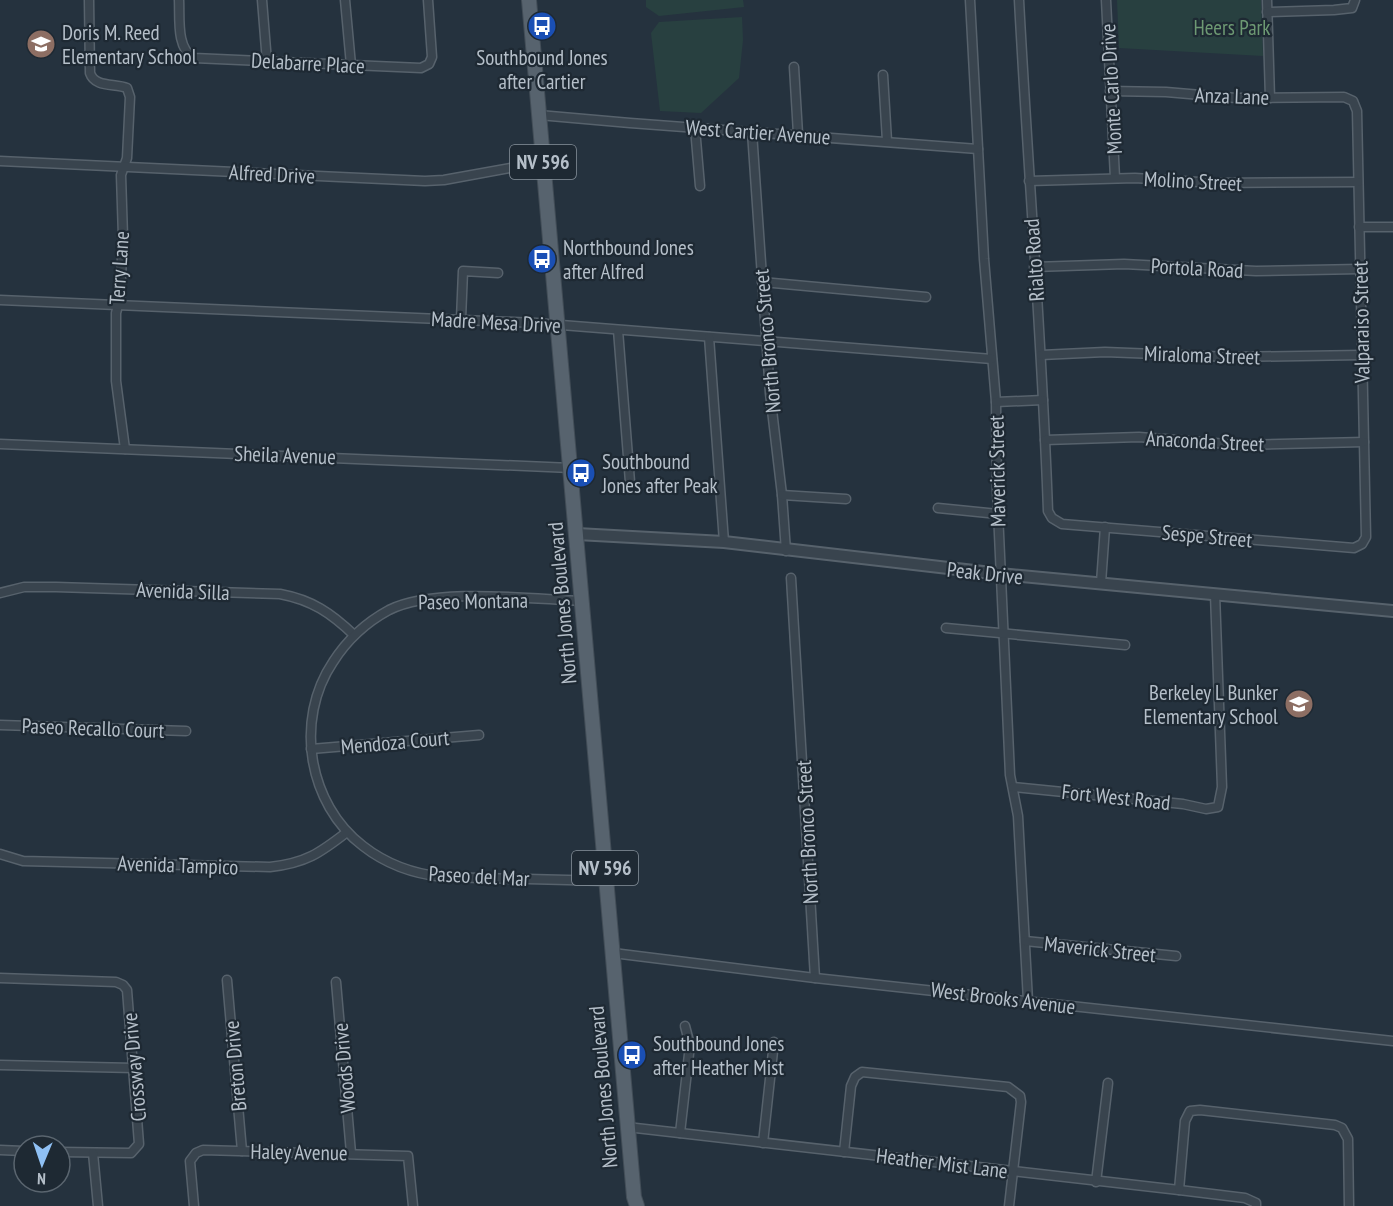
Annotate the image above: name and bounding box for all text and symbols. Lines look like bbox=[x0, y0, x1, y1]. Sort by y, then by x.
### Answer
bus stop icon: Southbound Jones after Cartier bbox=[526, 10, 558, 42]
park label: Heers Park bbox=[1194, 14, 1270, 41]
place label: Doris M. Reed Elementary School bbox=[62, 19, 197, 70]
street label: Monte Carlo Drive bbox=[1094, 23, 1128, 155]
school or university icon: Doris M. Reed Elementary School bbox=[25, 28, 57, 60]
place label: Southbound Jones after Cartier bbox=[476, 44, 608, 95]
street label: Delabarre Place bbox=[251, 47, 365, 79]
street label: Anza Lane bbox=[1194, 81, 1270, 111]
street label: West Cartier Avenue bbox=[685, 113, 831, 151]
road number: NV 596 bbox=[510, 145, 576, 179]
street label: Alfred Drive bbox=[228, 158, 316, 190]
street label: Molino Street bbox=[1143, 165, 1243, 197]
street label: Rialto Road bbox=[1018, 218, 1050, 302]
street label: Terry Lane bbox=[103, 230, 135, 306]
place label: Northbound Jones after Alfred bbox=[563, 234, 694, 285]
bus stop icon: Northbound Jones after Alfred bbox=[526, 243, 558, 275]
street label: Portola Road bbox=[1150, 252, 1244, 284]
street label: Valparaiso Street bbox=[1346, 260, 1376, 384]
street label: North Bronco Street bbox=[747, 268, 787, 414]
street label: Madre Mesa Drive bbox=[430, 305, 562, 339]
street label: Miraloma Street bbox=[1144, 339, 1261, 371]
street label: Maverick Street bbox=[983, 415, 1011, 527]
street label: Anaconda Street bbox=[1145, 424, 1265, 458]
street label: Sheila Avenue bbox=[234, 440, 336, 470]
place label: Southbound Jones after Peak bbox=[601, 448, 718, 499]
bus stop icon: Southbound Jones after Peak bbox=[565, 457, 597, 489]
street label: Sespe Street bbox=[1161, 519, 1253, 553]
street label: North Jones Boulevard bbox=[541, 521, 583, 685]
street label: Peak Drive bbox=[946, 556, 1024, 590]
street label: Avenida Silla bbox=[136, 576, 230, 606]
street label: Paseo Montana bbox=[418, 587, 528, 615]
place label: Berkeley L Bunker Elementary School bbox=[1143, 679, 1278, 730]
school or university icon: Berkeley L Bunker Elementary School bbox=[1283, 688, 1315, 720]
street label: Paseo Recallo Court bbox=[21, 712, 165, 744]
street label: Mendoza Court bbox=[340, 724, 451, 760]
street label: North Bronco Street bbox=[790, 759, 824, 905]
street label: Fort West Road bbox=[1060, 778, 1172, 816]
street label: Avenida Tampico bbox=[117, 849, 239, 881]
road number: NV 596 bbox=[572, 851, 638, 885]
street label: Paseo del Mar bbox=[428, 860, 530, 892]
street label: Maverick Street bbox=[1043, 930, 1157, 968]
street label: West Brooks Avenue bbox=[929, 976, 1077, 1020]
street label: North Jones Boulevard bbox=[582, 1005, 624, 1169]
street label: Crossway Drive bbox=[116, 1011, 152, 1123]
street label: Breton Drive bbox=[218, 1020, 252, 1112]
street label: Woods Drive bbox=[327, 1022, 361, 1114]
place label: Southbound Jones after Heather Mist bbox=[653, 1030, 784, 1081]
bus stop icon: Southbound Jones after Heather Mist bbox=[616, 1039, 648, 1071]
north arrow bbox=[12, 1134, 72, 1194]
street label: Haley Avenue bbox=[250, 1138, 348, 1166]
street label: Heather Mist Lane bbox=[875, 1142, 1009, 1184]
text: N bbox=[37, 1169, 46, 1189]

